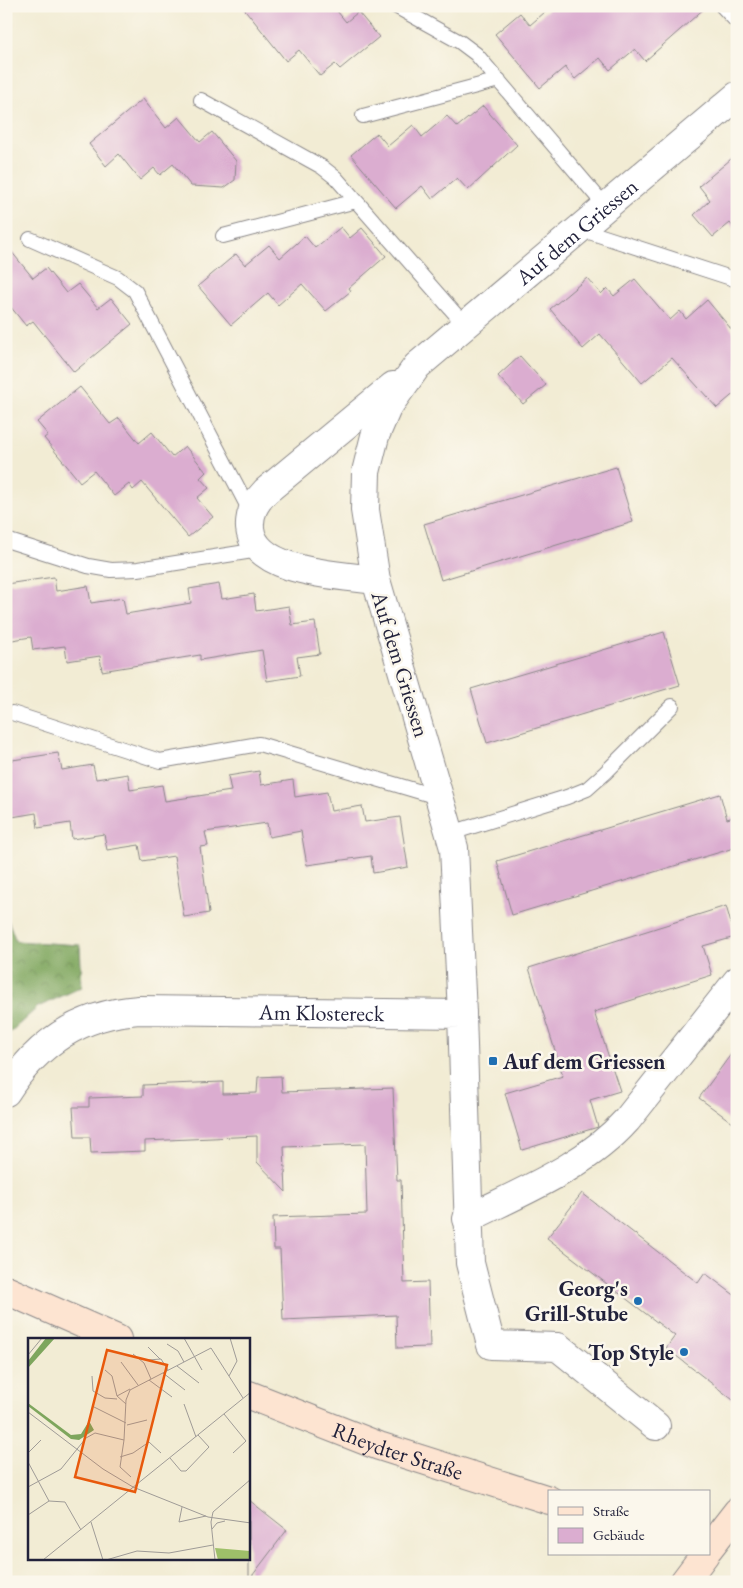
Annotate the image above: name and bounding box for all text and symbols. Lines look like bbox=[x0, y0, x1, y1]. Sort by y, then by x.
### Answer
street label: Auf dem Griessen bbox=[509, 172, 644, 292]
street label: Auf dem Griessen bbox=[364, 587, 437, 741]
street label: Am Klostereck bbox=[257, 997, 385, 1028]
place label: Auf dem Griessen bbox=[502, 1047, 666, 1076]
marker: Auf dem Griessen bbox=[487, 1055, 499, 1067]
place label: Georg's Grill-Stube bbox=[525, 1274, 628, 1328]
marker: Georg's Grill-Stube bbox=[632, 1295, 644, 1307]
inset map bbox=[28, 1338, 250, 1560]
place label: Top Style bbox=[588, 1338, 674, 1367]
marker: Top Style bbox=[678, 1346, 690, 1358]
street label: Rheydter Straße bbox=[328, 1415, 467, 1487]
legend bbox=[548, 1490, 710, 1556]
text: Straße bbox=[593, 1501, 629, 1520]
text: Gebäude bbox=[593, 1525, 645, 1544]

